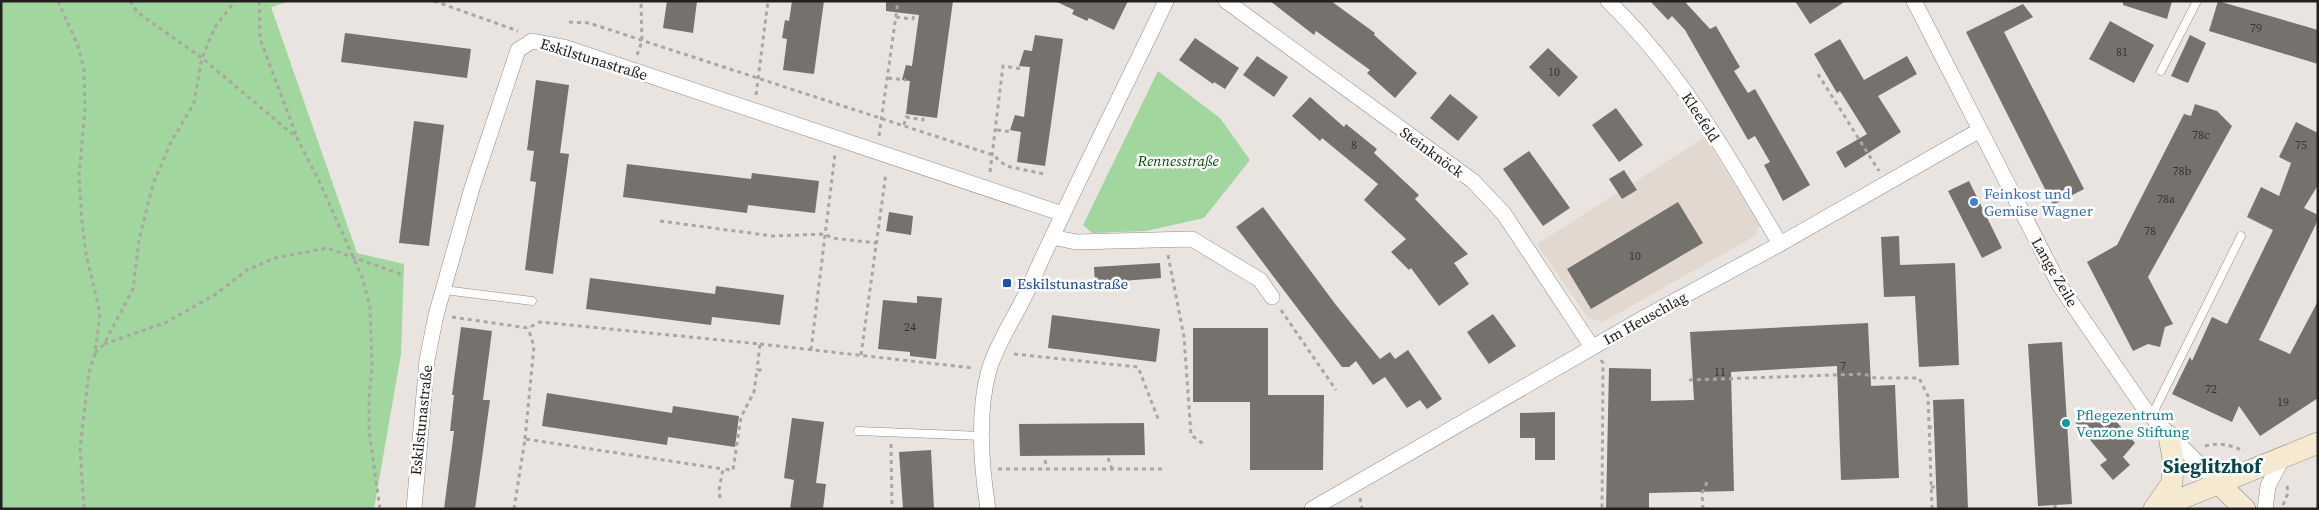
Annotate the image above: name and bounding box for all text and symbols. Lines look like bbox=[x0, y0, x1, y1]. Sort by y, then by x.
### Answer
house number: 79 bbox=[2250, 20, 2262, 36]
street label: Eskilstunastraße bbox=[538, 33, 651, 85]
house number: 81 bbox=[2116, 44, 2128, 60]
house number: 10 bbox=[1548, 64, 1560, 80]
street label: Kleefeld bbox=[1677, 88, 1725, 146]
street label: Steinknöck bbox=[1396, 122, 1469, 183]
house number: 78c bbox=[2192, 127, 2210, 143]
house number: 8 bbox=[1351, 137, 1357, 153]
house number: 75 bbox=[2295, 137, 2307, 153]
park label: Rennesstraße bbox=[1136, 150, 1219, 171]
house number: 78b bbox=[2173, 163, 2192, 179]
place label: Feinkost und Gemüse Wagner bbox=[1984, 183, 2094, 221]
house number: 78a bbox=[2157, 191, 2176, 207]
marker: Feinkost und Gemüse Wagner bbox=[1968, 196, 1980, 208]
house number: 78 bbox=[2144, 223, 2156, 239]
street label: Lange Zeile bbox=[2027, 233, 2083, 311]
house number: 10 bbox=[1629, 248, 1641, 264]
place label: Eskilstunastraße bbox=[1017, 273, 1128, 294]
marker: Eskilstunastraße bbox=[1001, 277, 1013, 289]
street label: Im Heuschlag bbox=[1599, 286, 1691, 350]
house number: 24 bbox=[904, 319, 916, 335]
house number: 7 bbox=[1840, 358, 1846, 374]
street label: Eskilstunastraße bbox=[405, 363, 437, 476]
house number: 11 bbox=[1714, 364, 1726, 380]
house number: 72 bbox=[2205, 381, 2217, 397]
house number: 19 bbox=[2277, 394, 2289, 410]
place label: Pflegezentrum Venzone Stiftung bbox=[2076, 404, 2189, 442]
marker: Pflegezentrum Venzone Stiftung bbox=[2060, 417, 2072, 429]
district label: Sieglitzhof bbox=[2163, 452, 2264, 480]

